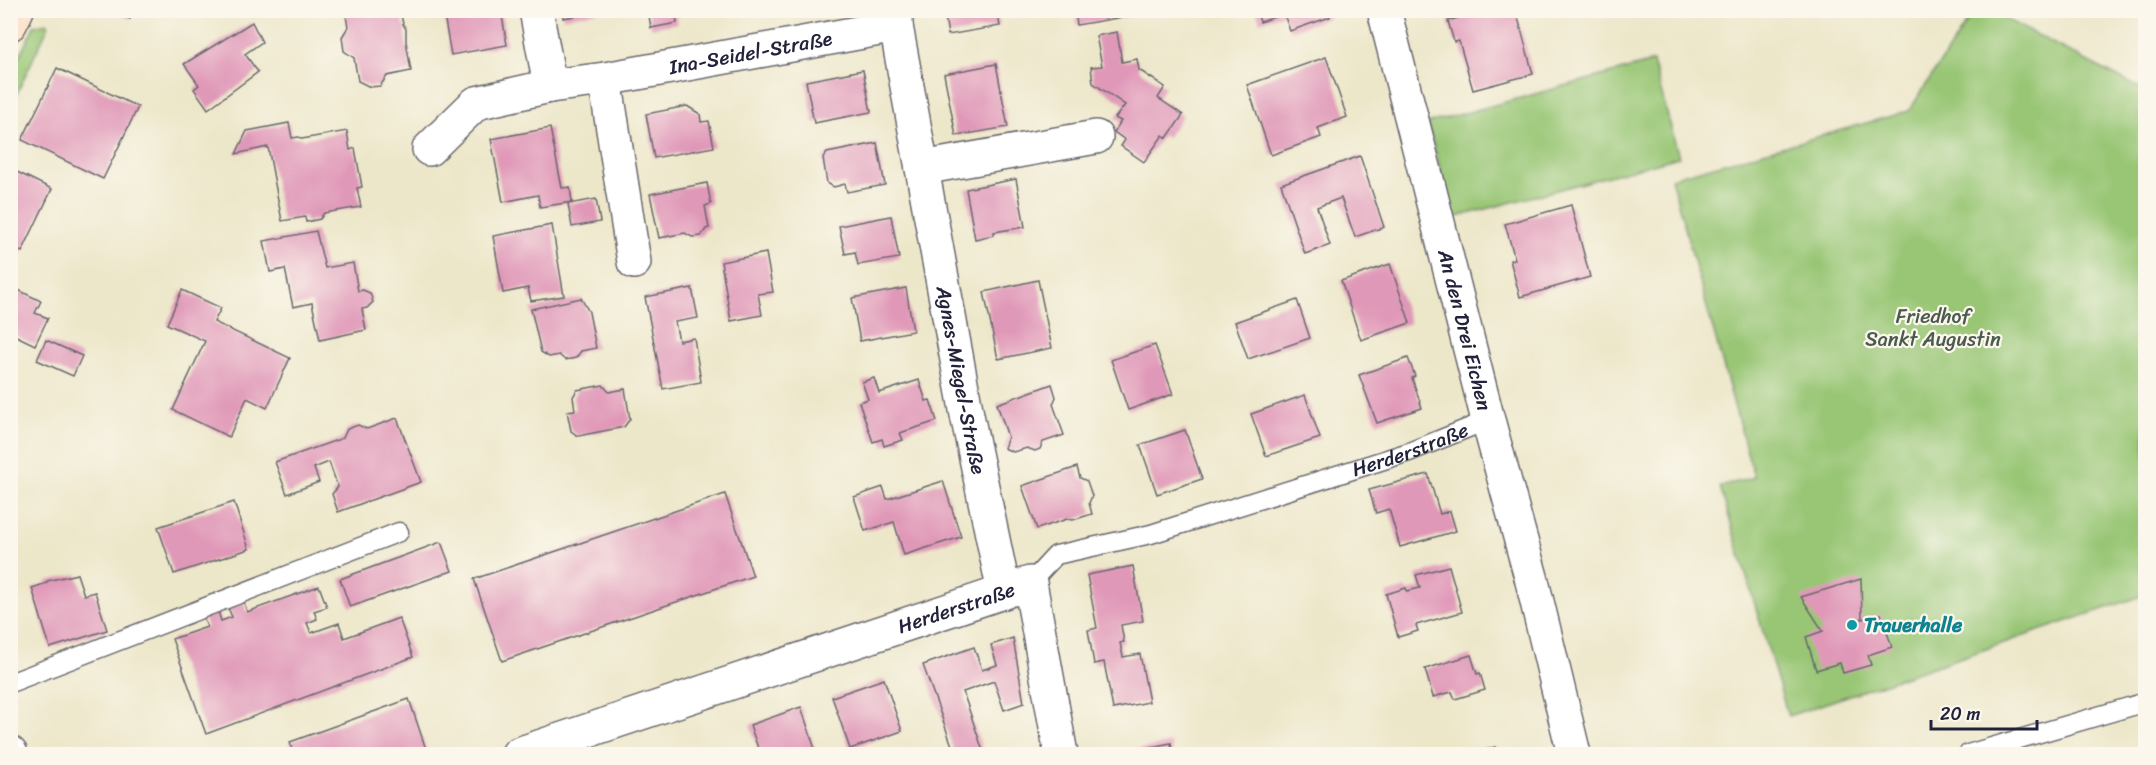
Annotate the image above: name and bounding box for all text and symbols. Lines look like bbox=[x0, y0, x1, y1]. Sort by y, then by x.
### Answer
street label: Ina-Seidel-Straße bbox=[665, 21, 835, 85]
street label: An den Drei Eichen bbox=[1427, 245, 1502, 415]
street label: Agnes-Miegel-Straße bbox=[926, 282, 996, 478]
park label: Friedhof Sankt Augustin bbox=[1865, 299, 2001, 357]
street label: Herderstraße bbox=[1347, 413, 1474, 487]
street label: Herderstraße bbox=[893, 572, 1020, 644]
place label: Trauerhalle bbox=[1864, 608, 1963, 643]
marker: Trauerhalle bbox=[1845, 618, 1859, 632]
scale bar bbox=[1931, 693, 2038, 731]
text: 20 m bbox=[1940, 698, 1980, 730]

